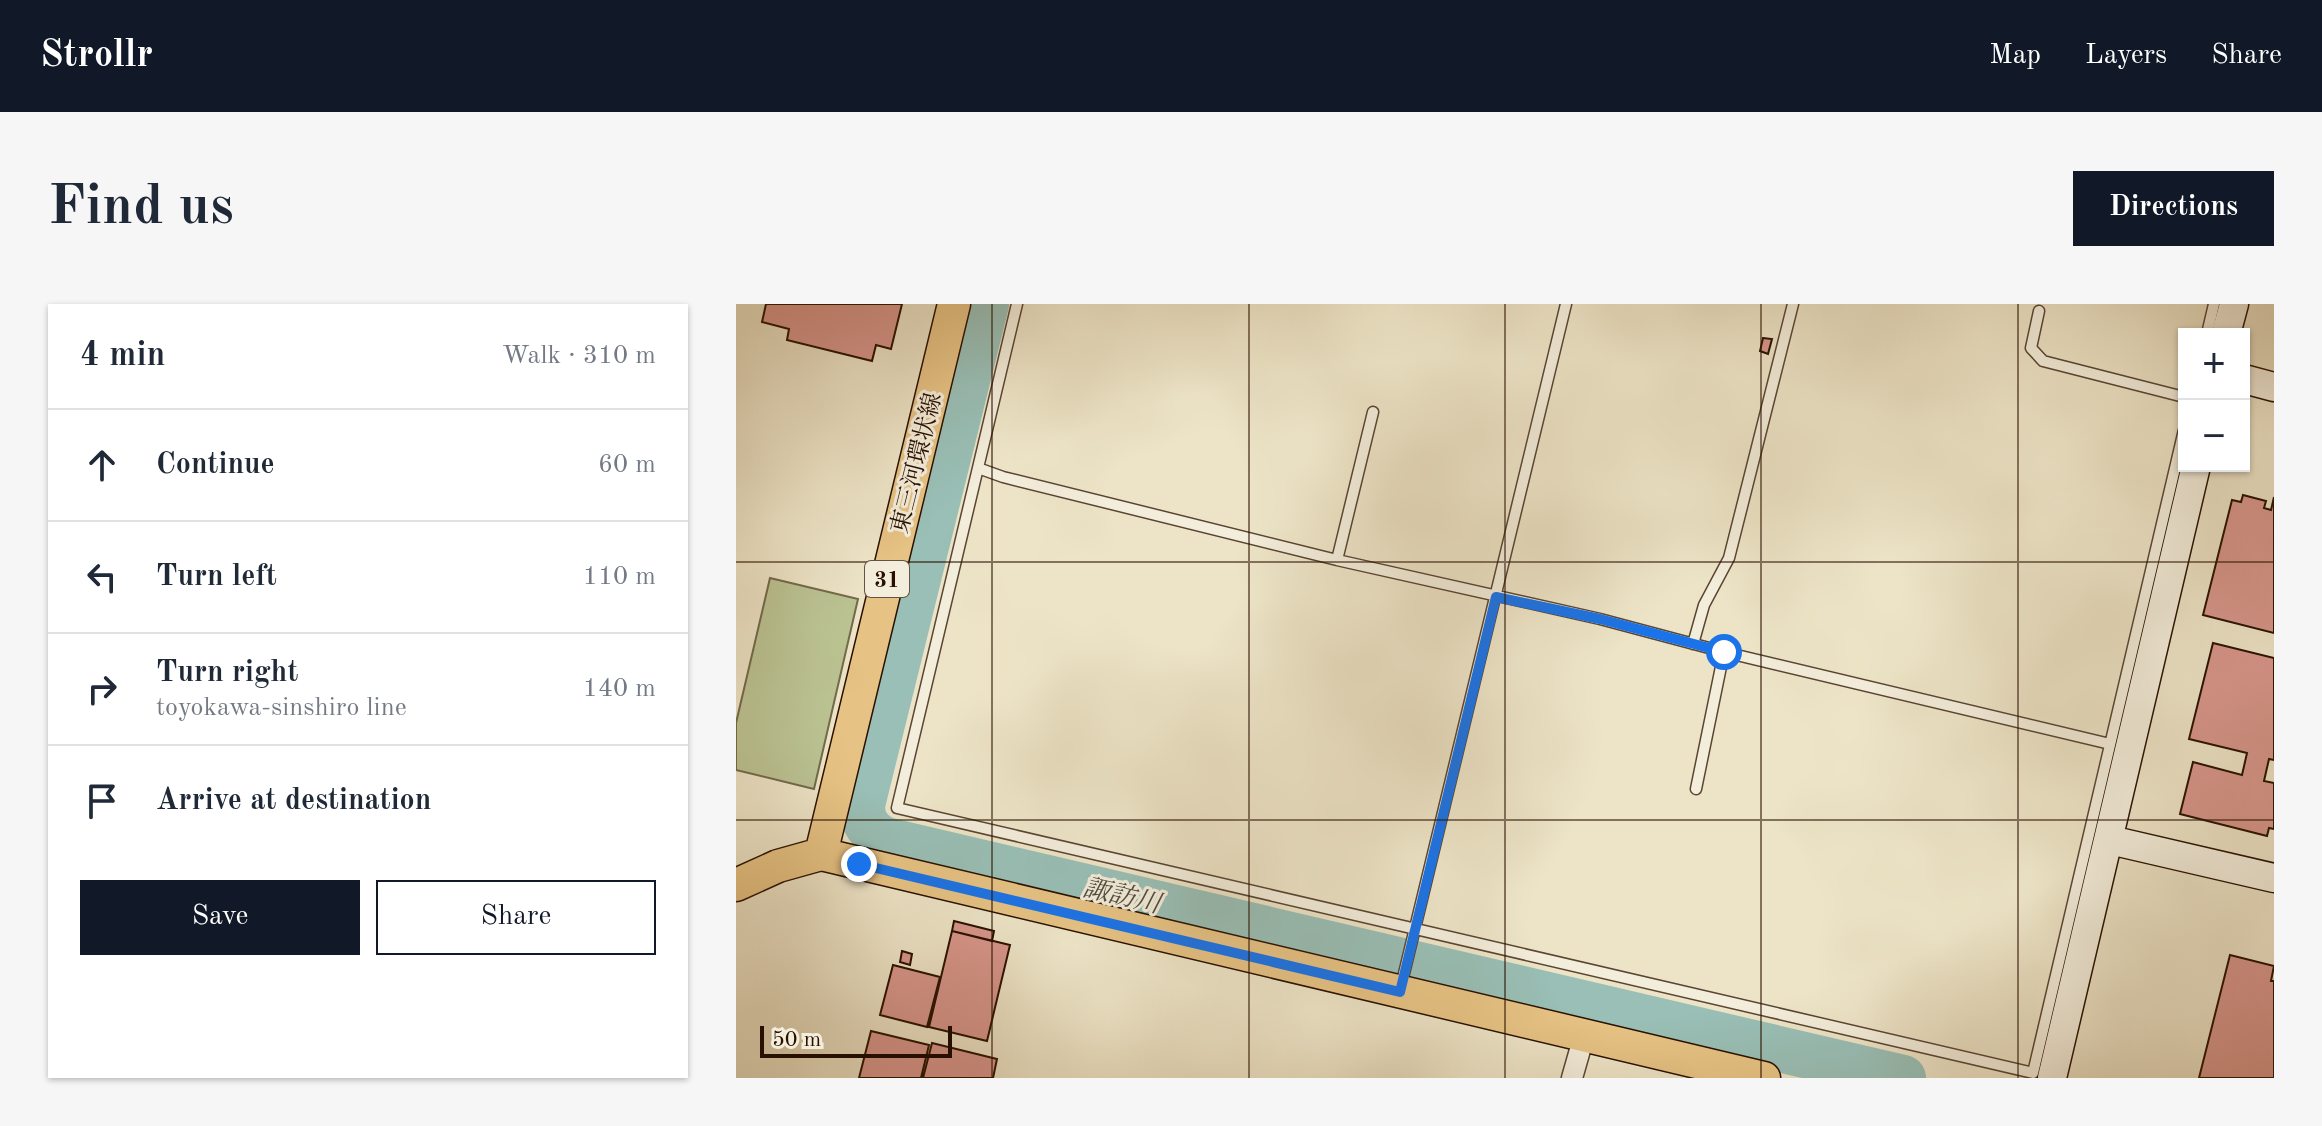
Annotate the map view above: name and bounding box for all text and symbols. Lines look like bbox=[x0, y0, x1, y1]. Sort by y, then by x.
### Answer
text: Strollr bbox=[40, 37, 153, 75]
text: Map bbox=[1989, 42, 2041, 70]
text: Layers bbox=[2085, 42, 2167, 70]
text: Share bbox=[2211, 42, 2282, 70]
button: Directions bbox=[2073, 171, 2274, 246]
text: Find us bbox=[48, 180, 234, 236]
map controls bbox=[2178, 328, 2250, 472]
button: + bbox=[2178, 328, 2250, 400]
text: 4 min bbox=[80, 339, 165, 373]
text: Walk · 310 m bbox=[502, 343, 656, 369]
street label: 東三河環状線 bbox=[886, 390, 947, 536]
button: − bbox=[2178, 400, 2250, 472]
icon: ahead bbox=[80, 443, 124, 487]
text: Continue bbox=[156, 450, 275, 480]
text: 60 m bbox=[598, 452, 656, 478]
icon: left bbox=[80, 555, 124, 599]
road number: 31 bbox=[865, 561, 909, 597]
text: Turn left bbox=[156, 562, 277, 592]
text: 110 m bbox=[583, 564, 656, 590]
route start bbox=[1706, 634, 1742, 670]
text: Turn right bbox=[156, 658, 298, 688]
icon: right bbox=[80, 667, 124, 711]
text: 140 m bbox=[583, 676, 656, 702]
text: toyokawa-sinshiro line bbox=[156, 695, 407, 721]
icon: arrive bbox=[80, 779, 124, 823]
text: Arrive at destination bbox=[156, 786, 431, 816]
route end bbox=[841, 846, 877, 882]
water label: 諏訪川 bbox=[1081, 874, 1166, 919]
button: Save bbox=[80, 880, 360, 955]
button: Share bbox=[376, 880, 656, 955]
scale bar bbox=[760, 1022, 952, 1058]
text: 50 m bbox=[772, 1029, 821, 1051]

